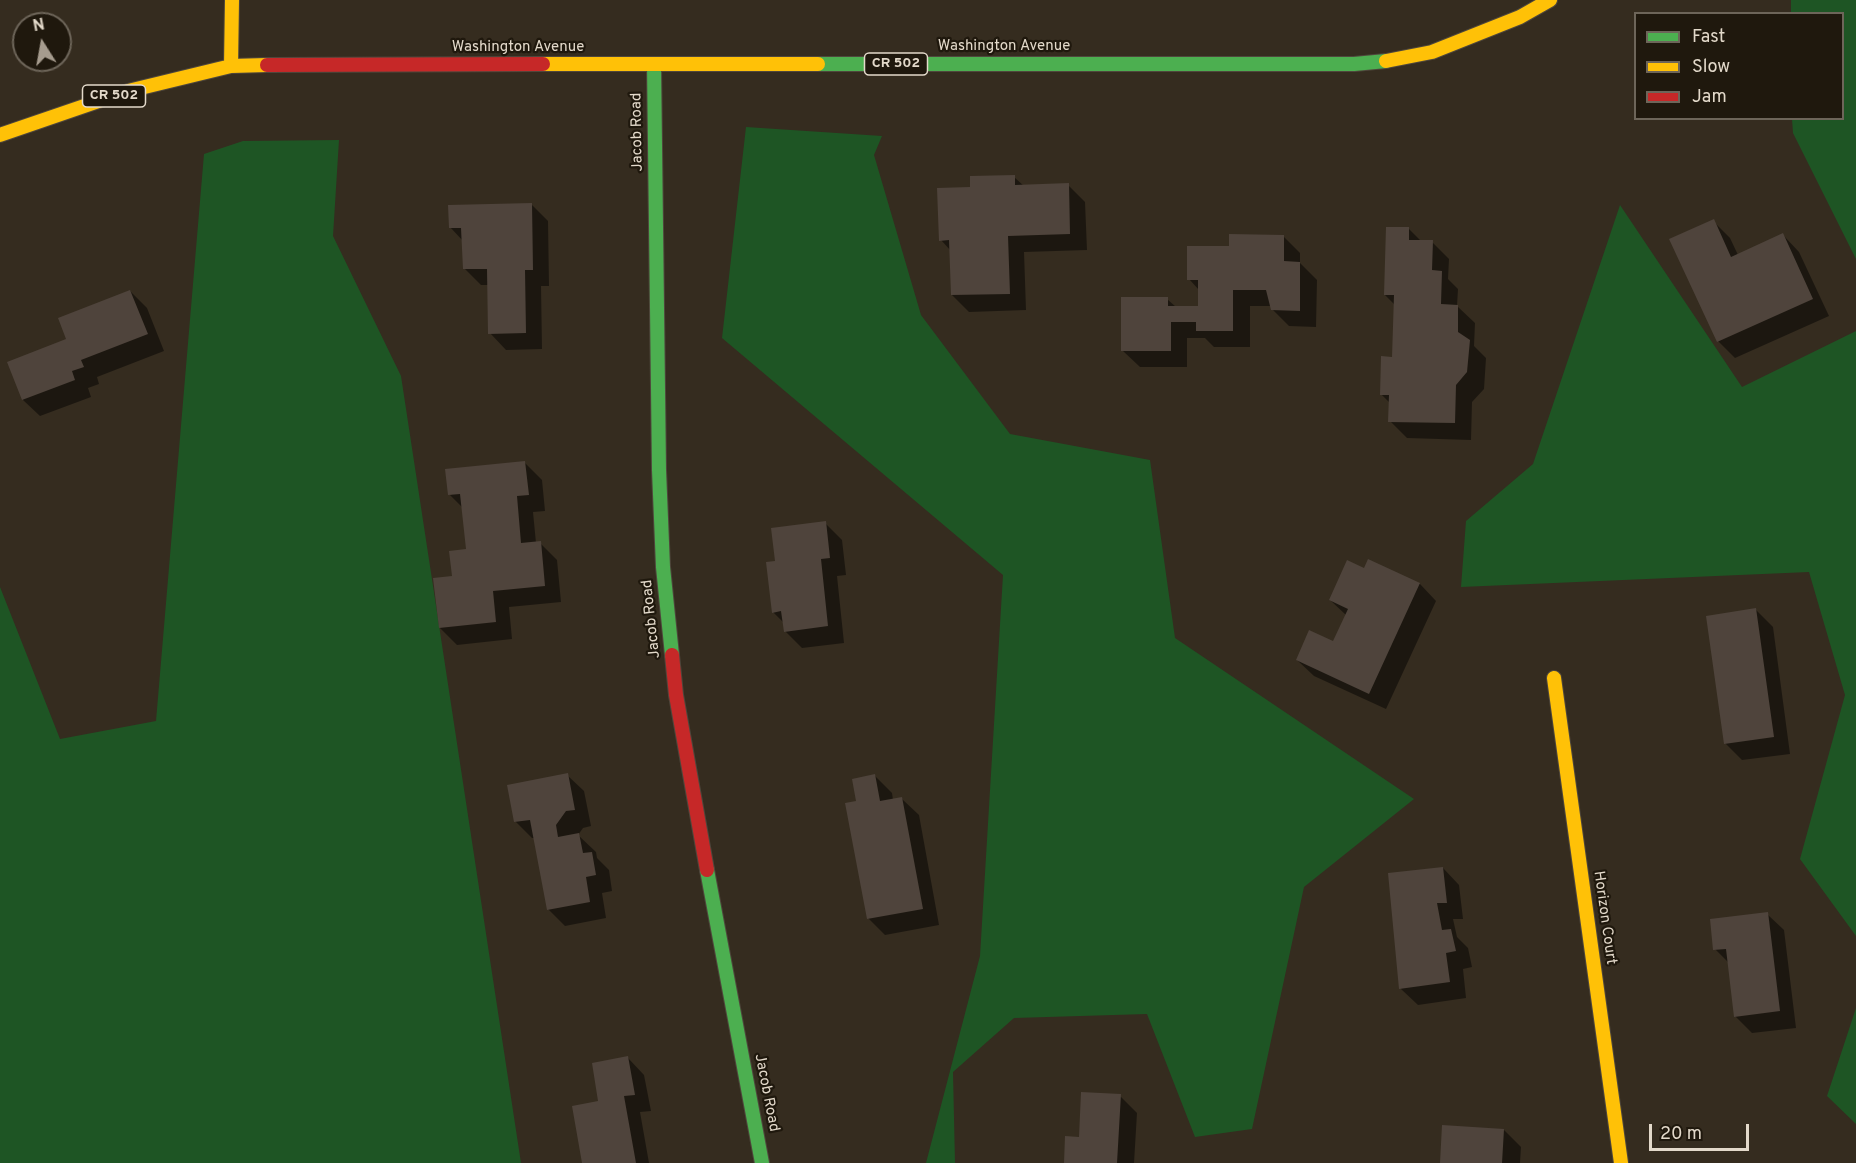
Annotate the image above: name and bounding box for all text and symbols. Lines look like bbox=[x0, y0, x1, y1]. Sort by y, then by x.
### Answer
north arrow bbox=[12, 12, 72, 72]
legend bbox=[1634, 12, 1844, 120]
text: N bbox=[31, 15, 46, 37]
text: Fast bbox=[1692, 26, 1725, 49]
street label: Washington Avenue bbox=[938, 38, 1070, 56]
street label: Washington Avenue bbox=[452, 39, 584, 57]
road number: CR 502 bbox=[864, 53, 928, 75]
text: Slow bbox=[1692, 56, 1730, 79]
road number: CR 502 bbox=[82, 85, 146, 107]
text: Jam bbox=[1692, 86, 1727, 109]
street label: Jacob Road bbox=[628, 92, 648, 172]
street label: Jacob Road bbox=[639, 579, 665, 659]
street label: Horizon Court bbox=[1589, 870, 1619, 966]
street label: Jacob Road bbox=[750, 1053, 782, 1133]
scale bar bbox=[1652, 1112, 1752, 1150]
text: 20 m bbox=[1660, 1123, 1702, 1146]

